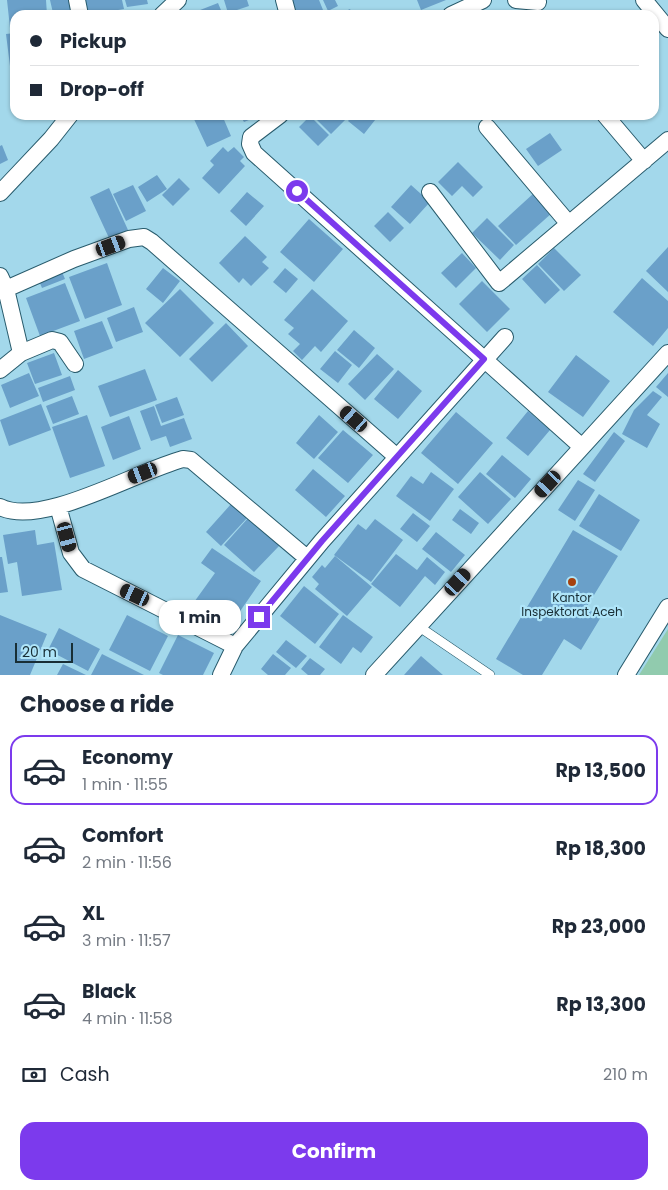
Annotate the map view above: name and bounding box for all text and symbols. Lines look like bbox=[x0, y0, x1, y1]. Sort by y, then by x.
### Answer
text: Pickup bbox=[60, 28, 126, 55]
text: Drop-off bbox=[60, 76, 144, 103]
route start bbox=[286, 180, 308, 202]
car bbox=[94, 234, 127, 258]
car bbox=[337, 403, 370, 435]
car bbox=[126, 461, 159, 485]
car bbox=[532, 468, 563, 500]
car bbox=[55, 521, 78, 553]
car bbox=[442, 566, 473, 598]
marker: Kantor Inspektorat Aceh bbox=[566, 576, 578, 588]
car bbox=[118, 582, 151, 608]
place label: Kantor Inspektorat Aceh bbox=[521, 589, 623, 620]
callout: 1 min bbox=[159, 600, 242, 634]
text: 1 min bbox=[179, 606, 221, 629]
route end bbox=[248, 606, 270, 628]
scale bar bbox=[15, 640, 72, 663]
text: 20 m bbox=[22, 642, 57, 662]
text: Choose a ride bbox=[20, 689, 174, 720]
text: Economy bbox=[82, 744, 173, 771]
icon: car bbox=[22, 748, 67, 793]
text: Rp 13,500 bbox=[555, 757, 646, 784]
text: 1 min · 11:55 bbox=[82, 773, 168, 796]
text: Comfort bbox=[82, 822, 164, 849]
icon: car bbox=[22, 826, 67, 871]
text: Rp 18,300 bbox=[556, 835, 646, 862]
text: 2 min · 11:56 bbox=[82, 851, 172, 874]
text: XL bbox=[82, 900, 105, 927]
icon: car bbox=[22, 904, 67, 949]
text: Rp 23,000 bbox=[552, 913, 646, 940]
text: 3 min · 11:57 bbox=[82, 929, 171, 952]
text: Black bbox=[82, 978, 136, 1005]
icon: car bbox=[22, 982, 67, 1027]
text: Rp 13,300 bbox=[556, 991, 646, 1018]
text: 4 min · 11:58 bbox=[82, 1007, 173, 1030]
icon: cash bbox=[20, 1061, 48, 1089]
text: Cash bbox=[60, 1061, 110, 1088]
text: 210 m bbox=[603, 1063, 648, 1086]
button: Confirm bbox=[20, 1122, 648, 1180]

